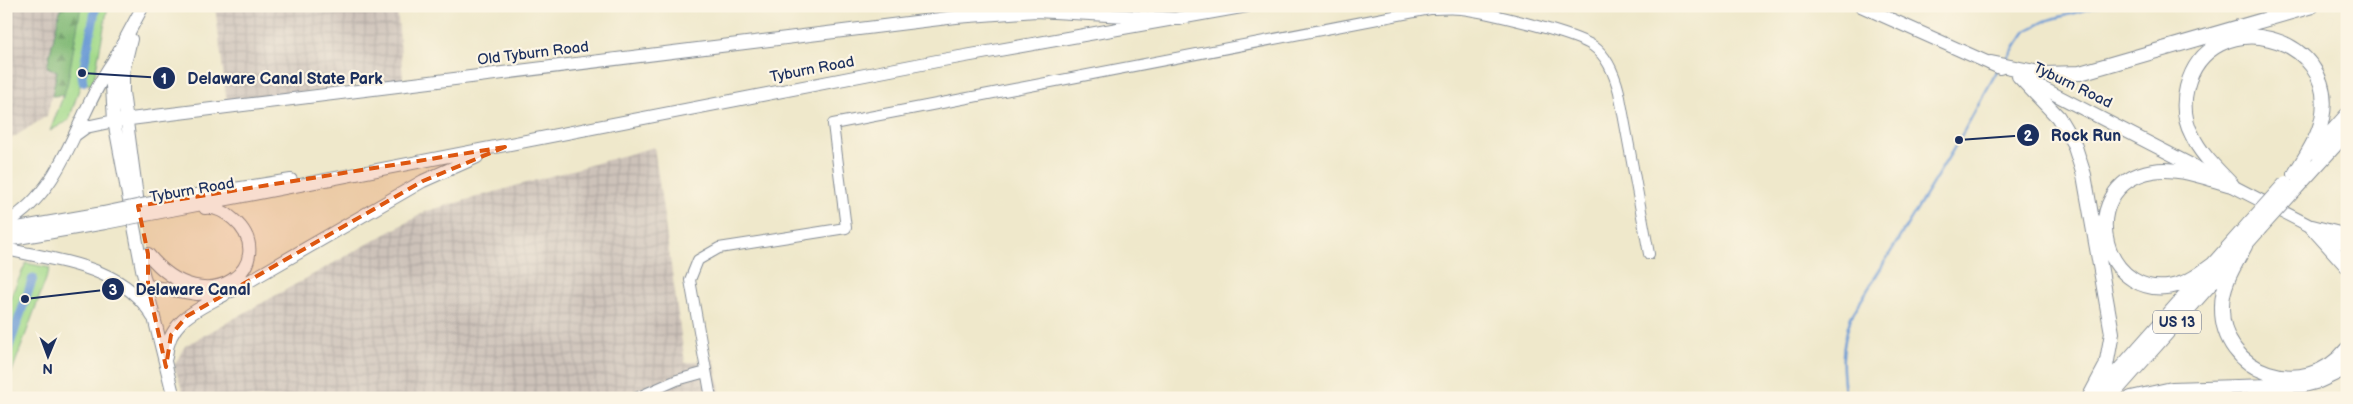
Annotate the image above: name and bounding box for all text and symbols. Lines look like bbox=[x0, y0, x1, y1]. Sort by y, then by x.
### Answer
street label: Old Tyburn Road bbox=[476, 37, 590, 70]
street label: Tyburn Road bbox=[768, 52, 856, 87]
street label: Tyburn Road bbox=[2030, 58, 2115, 113]
callout: Delaware Canal State Park bbox=[152, 63, 392, 94]
text: 1 bbox=[161, 70, 167, 89]
text: Delaware Canal State Park bbox=[187, 70, 383, 89]
callout: Rock Run bbox=[2016, 120, 2131, 151]
text: 2 bbox=[2024, 127, 2033, 146]
text: Rock Run bbox=[2051, 127, 2121, 146]
street label: Tyburn Road bbox=[148, 174, 236, 207]
callout: Delaware Canal bbox=[100, 274, 261, 305]
text: 3 bbox=[109, 281, 118, 300]
text: Delaware Canal bbox=[135, 281, 251, 300]
road number: US 13 bbox=[2153, 311, 2201, 334]
north arrow bbox=[22, 332, 72, 382]
text: N bbox=[42, 360, 53, 377]

